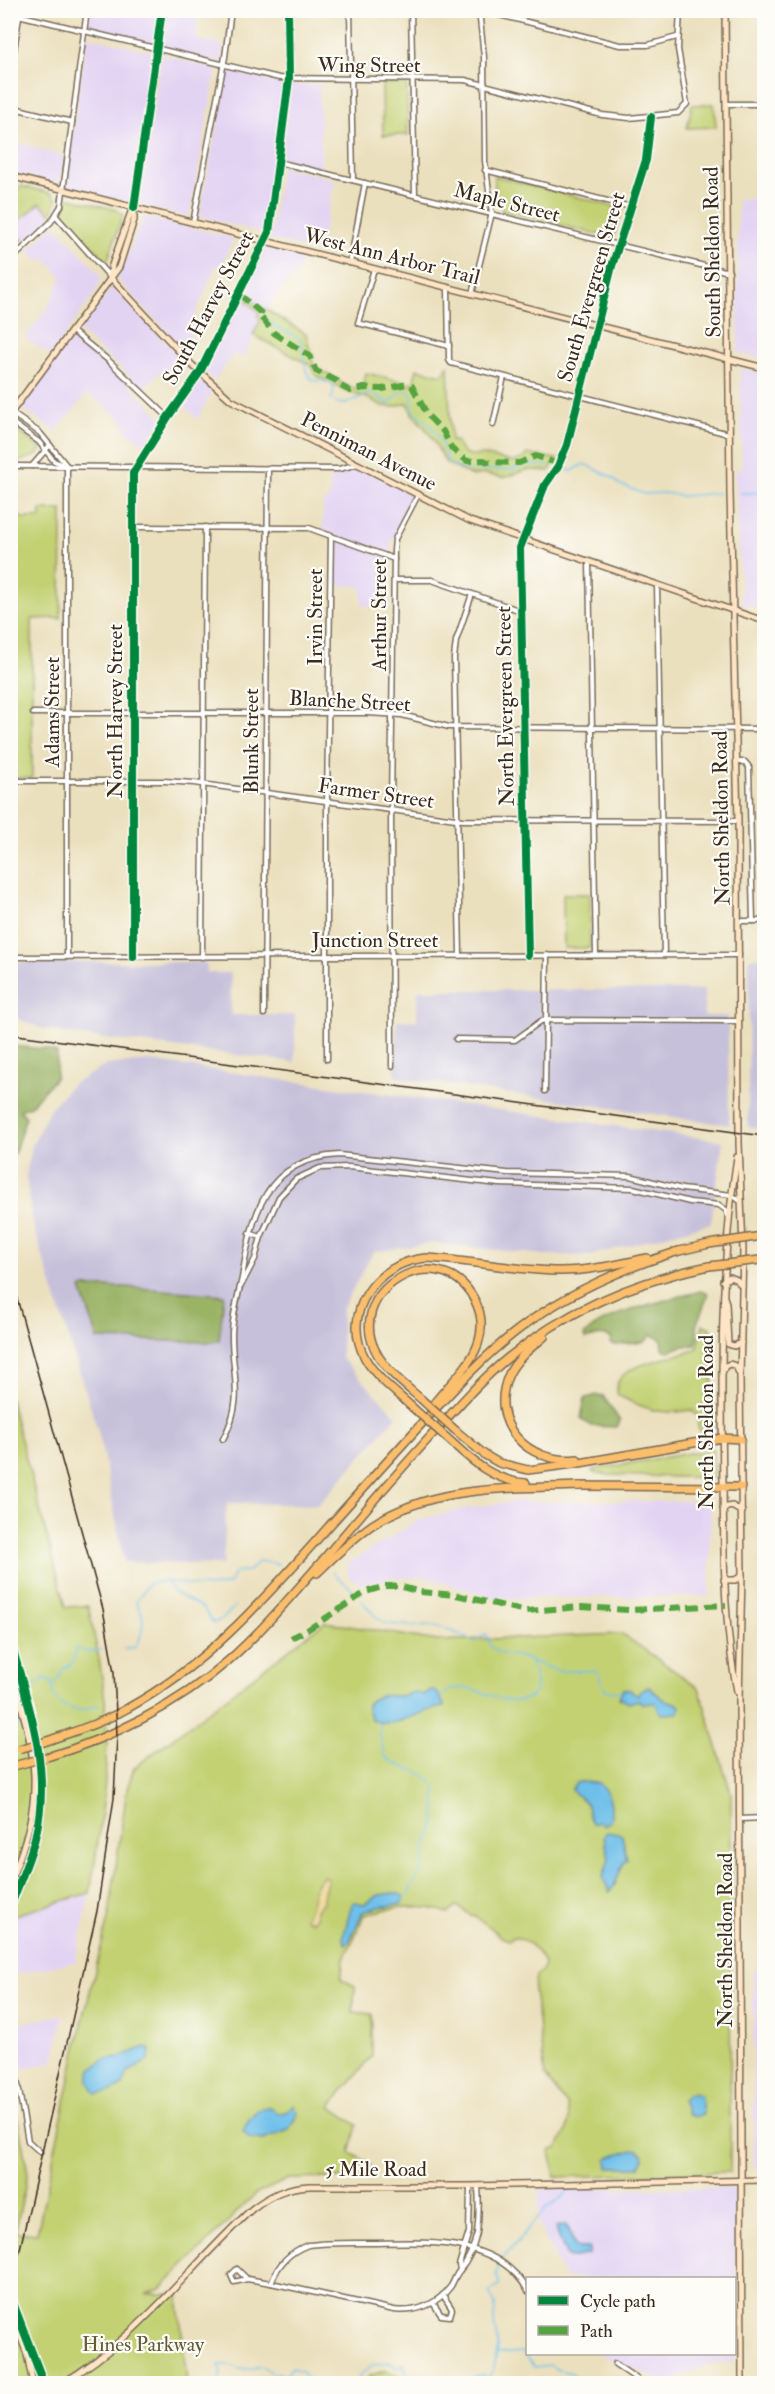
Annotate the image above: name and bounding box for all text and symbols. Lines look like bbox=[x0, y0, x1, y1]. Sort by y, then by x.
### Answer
street label: Wing Street bbox=[316, 52, 421, 79]
street label: South Sheldon Road bbox=[697, 166, 727, 338]
street label: Maple Street bbox=[451, 176, 563, 229]
street label: South Evergreen Street bbox=[551, 189, 632, 385]
street label: West Ann Arbor Trail bbox=[300, 221, 483, 292]
street label: South Harvey Street bbox=[156, 226, 260, 390]
street label: Penniman Avenue bbox=[296, 406, 441, 497]
street label: Arthur Street bbox=[366, 559, 393, 672]
street label: Irvin Street bbox=[302, 568, 329, 666]
street label: North Evergreen Street bbox=[490, 606, 521, 806]
street label: North Harvey Street bbox=[102, 624, 129, 798]
street label: Adams Street bbox=[39, 656, 66, 768]
street label: Blanche Street bbox=[288, 685, 412, 718]
street label: Blunk Street bbox=[238, 688, 265, 794]
street label: North Sheldon Road bbox=[706, 730, 737, 906]
street label: Farmer Street bbox=[316, 772, 436, 815]
street label: Junction Street bbox=[311, 927, 438, 954]
street label: North Sheldon Road bbox=[693, 1334, 720, 1509]
street label: North Sheldon Road bbox=[712, 1852, 739, 2027]
street label: 5 Mile Road bbox=[325, 2156, 428, 2183]
legend bbox=[526, 2277, 736, 2355]
text: Cycle path bbox=[580, 2290, 656, 2313]
text: Path bbox=[580, 2320, 613, 2343]
park label: Hines Parkway bbox=[82, 2331, 205, 2358]

